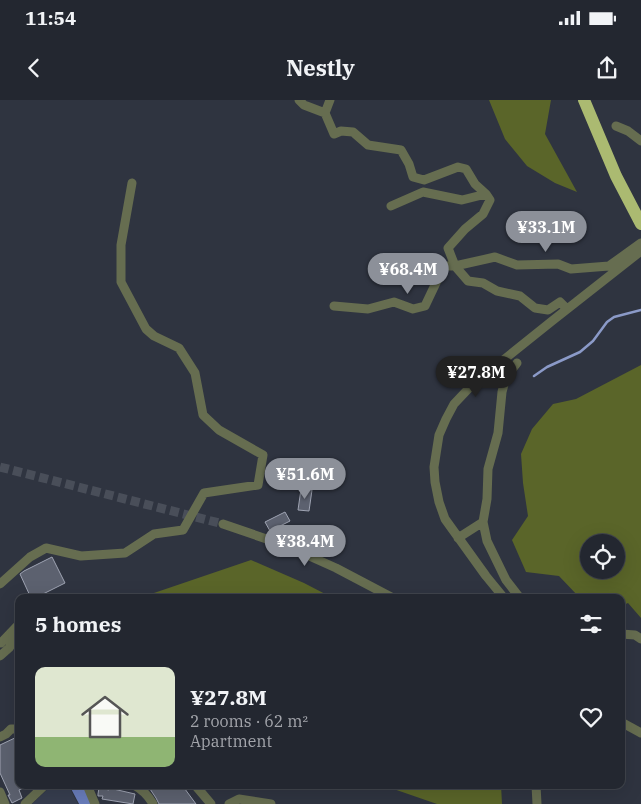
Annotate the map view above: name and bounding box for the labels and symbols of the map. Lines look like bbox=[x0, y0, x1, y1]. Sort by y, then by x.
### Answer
pin: ¥33.1M bbox=[505, 210, 587, 253]
pin: ¥68.4M bbox=[367, 252, 449, 295]
pin: ¥27.8M bbox=[435, 356, 517, 398]
pin: ¥51.6M bbox=[264, 458, 346, 500]
pin: ¥38.4M bbox=[264, 524, 346, 567]

